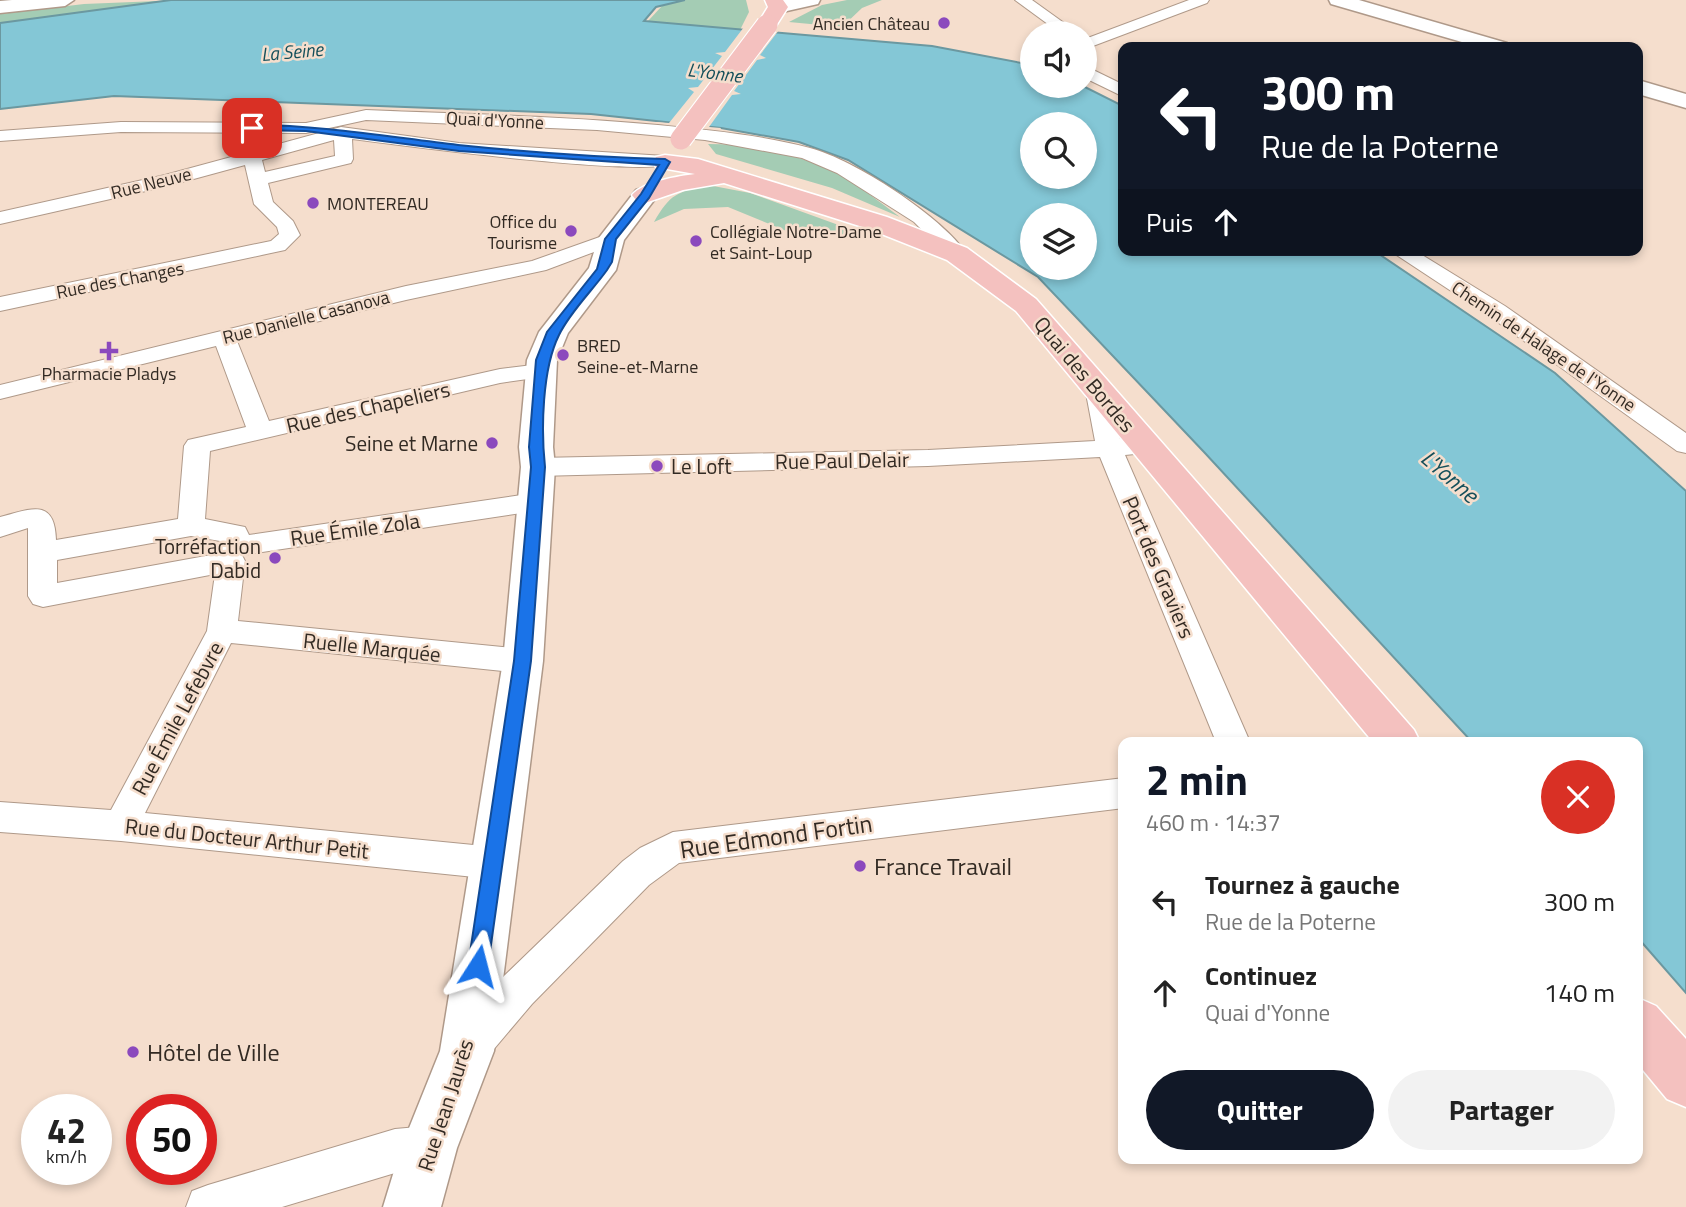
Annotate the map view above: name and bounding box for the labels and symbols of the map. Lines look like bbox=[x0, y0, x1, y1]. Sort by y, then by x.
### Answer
place label: Ancien Château bbox=[813, 10, 930, 37]
marker: Ancien Château bbox=[936, 15, 952, 31]
water label: La Seine bbox=[260, 34, 325, 68]
water label: L'Yonne bbox=[686, 54, 745, 90]
pin bbox=[222, 98, 282, 158]
street label: Quai d'Yonne bbox=[445, 104, 545, 136]
street label: Rue Neuve bbox=[108, 160, 194, 206]
place label: MONTEREAU bbox=[327, 190, 429, 217]
marker: MONTEREAU bbox=[305, 195, 321, 211]
place label: Office du Tourisme bbox=[487, 208, 557, 256]
place label: Collégiale Notre-Dame et Saint-Loup bbox=[710, 218, 882, 266]
marker: Office du Tourisme bbox=[563, 223, 579, 239]
marker: Collégiale Notre-Dame et Saint-Loup bbox=[688, 233, 704, 249]
street label: Rue des Changes bbox=[54, 254, 186, 306]
street label: Chemin de Halage de l'Yonne bbox=[1446, 274, 1642, 418]
street label: Rue Danielle Casanova bbox=[220, 283, 392, 351]
street label: Quai des Bordes bbox=[1027, 309, 1143, 439]
place label: BRED Seine-et-Marne bbox=[577, 332, 698, 380]
marker: Pharmacie Pladys bbox=[101, 343, 117, 359]
marker: BRED Seine-et-Marne bbox=[555, 347, 571, 363]
place label: Pharmacie Pladys bbox=[42, 360, 176, 387]
street label: Rue des Chapeliers bbox=[283, 373, 453, 441]
place label: Seine et Marne bbox=[345, 427, 478, 459]
marker: Seine et Marne bbox=[484, 435, 500, 451]
water label: L'Yonne bbox=[1413, 441, 1488, 512]
street label: Rue Paul Delair bbox=[775, 443, 909, 477]
place label: Le Loft bbox=[671, 450, 732, 482]
marker: Le Loft bbox=[649, 458, 665, 474]
street label: Port des Graviers bbox=[1115, 491, 1203, 643]
street label: Rue Émile Zola bbox=[288, 504, 422, 554]
place label: Torréfaction Dabid bbox=[155, 530, 261, 586]
marker: Torréfaction Dabid bbox=[267, 550, 283, 566]
street label: Ruelle Marquée bbox=[302, 624, 442, 670]
street label: Rue Émile Lefebvre bbox=[123, 636, 231, 800]
street label: Rue Edmond Fortin bbox=[677, 805, 875, 867]
street label: Rue du Docteur Arthur Petit bbox=[124, 809, 371, 867]
place label: France Travail bbox=[874, 848, 1012, 884]
marker: France Travail bbox=[852, 858, 868, 874]
position arrow bbox=[441, 929, 515, 1003]
place label: Hôtel de Ville bbox=[147, 1034, 280, 1070]
street label: Rue Jean Jaurès bbox=[409, 1035, 481, 1175]
marker: Hôtel de Ville bbox=[125, 1044, 141, 1060]
speed limit sign: 50 bbox=[126, 1094, 217, 1185]

